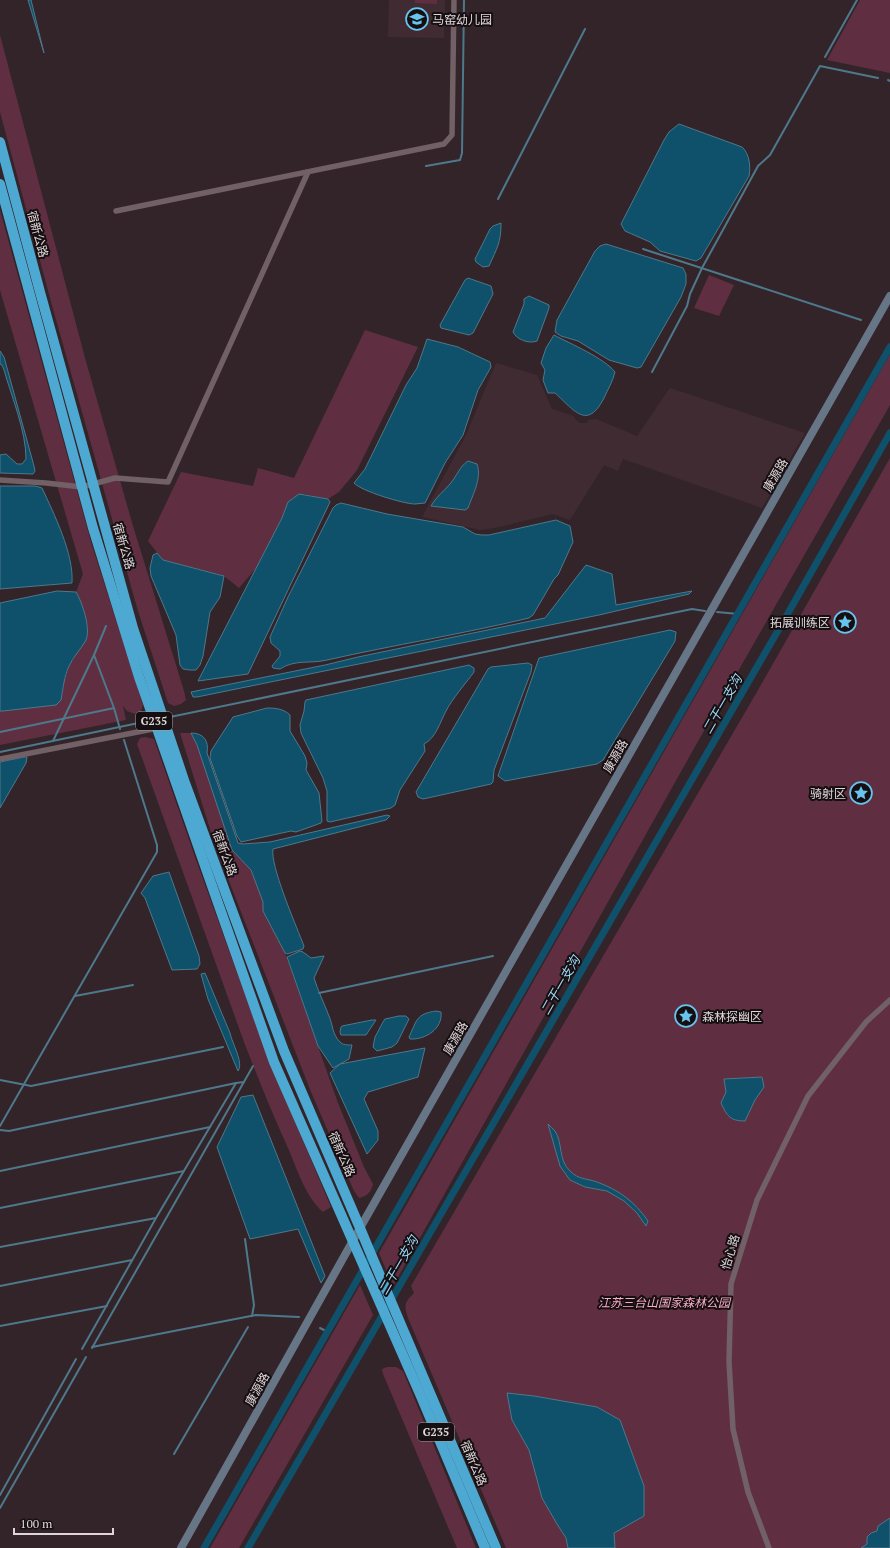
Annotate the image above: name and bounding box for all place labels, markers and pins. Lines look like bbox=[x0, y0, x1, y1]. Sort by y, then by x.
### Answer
school or university icon: 马窑幼儿园 bbox=[404, 6, 430, 32]
place label: 马窑幼儿园 bbox=[432, 12, 492, 27]
place icon: 拓展训练区 bbox=[832, 609, 858, 635]
place label: 拓展训练区 bbox=[770, 615, 830, 630]
place icon: 骑射区 bbox=[848, 780, 874, 806]
place label: 骑射区 bbox=[810, 786, 846, 801]
place icon: 森林探幽区 bbox=[673, 1003, 699, 1029]
place label: 森林探幽区 bbox=[702, 1009, 762, 1024]

